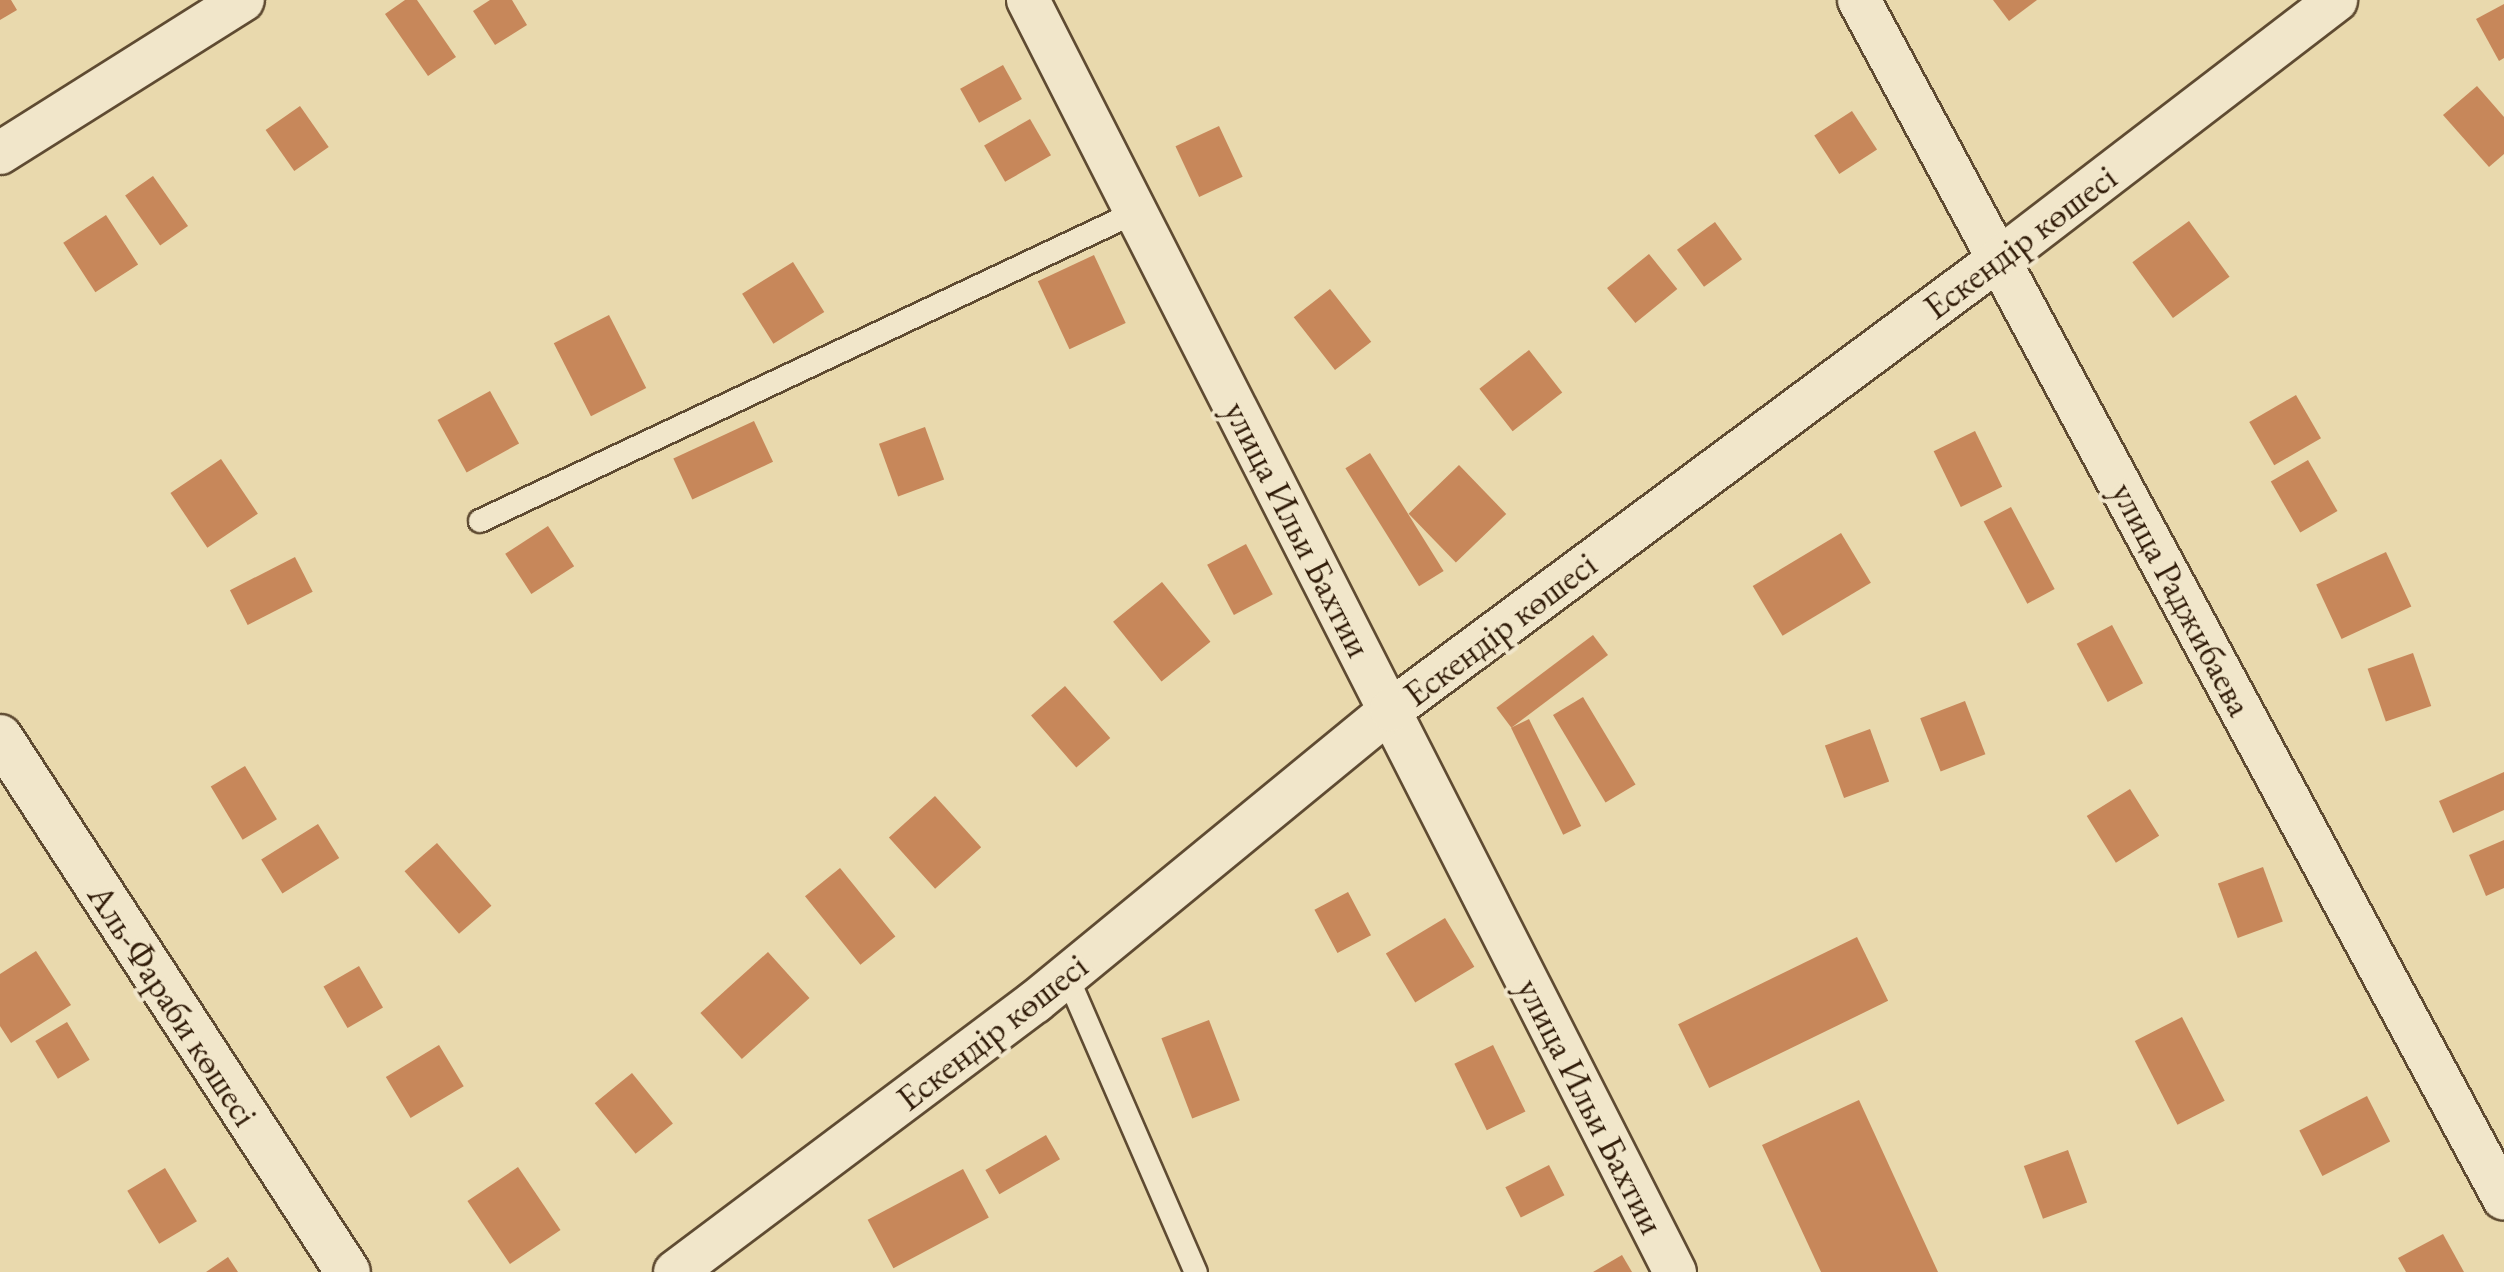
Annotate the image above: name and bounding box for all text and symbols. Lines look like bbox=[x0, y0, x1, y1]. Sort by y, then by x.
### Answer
street label: Ескендір көшесі bbox=[1915, 155, 2125, 329]
street label: улица Ильи Бахтии bbox=[1215, 394, 1381, 664]
street label: улица Раджибаева bbox=[2102, 475, 2262, 723]
street label: Ескендір көшесі bbox=[1395, 542, 1605, 716]
street label: Аль-Фараби көшесі bbox=[79, 876, 267, 1134]
street label: Ескендір көшесі bbox=[888, 944, 1096, 1120]
street label: улица Ильи Бахтии bbox=[1508, 971, 1674, 1241]

